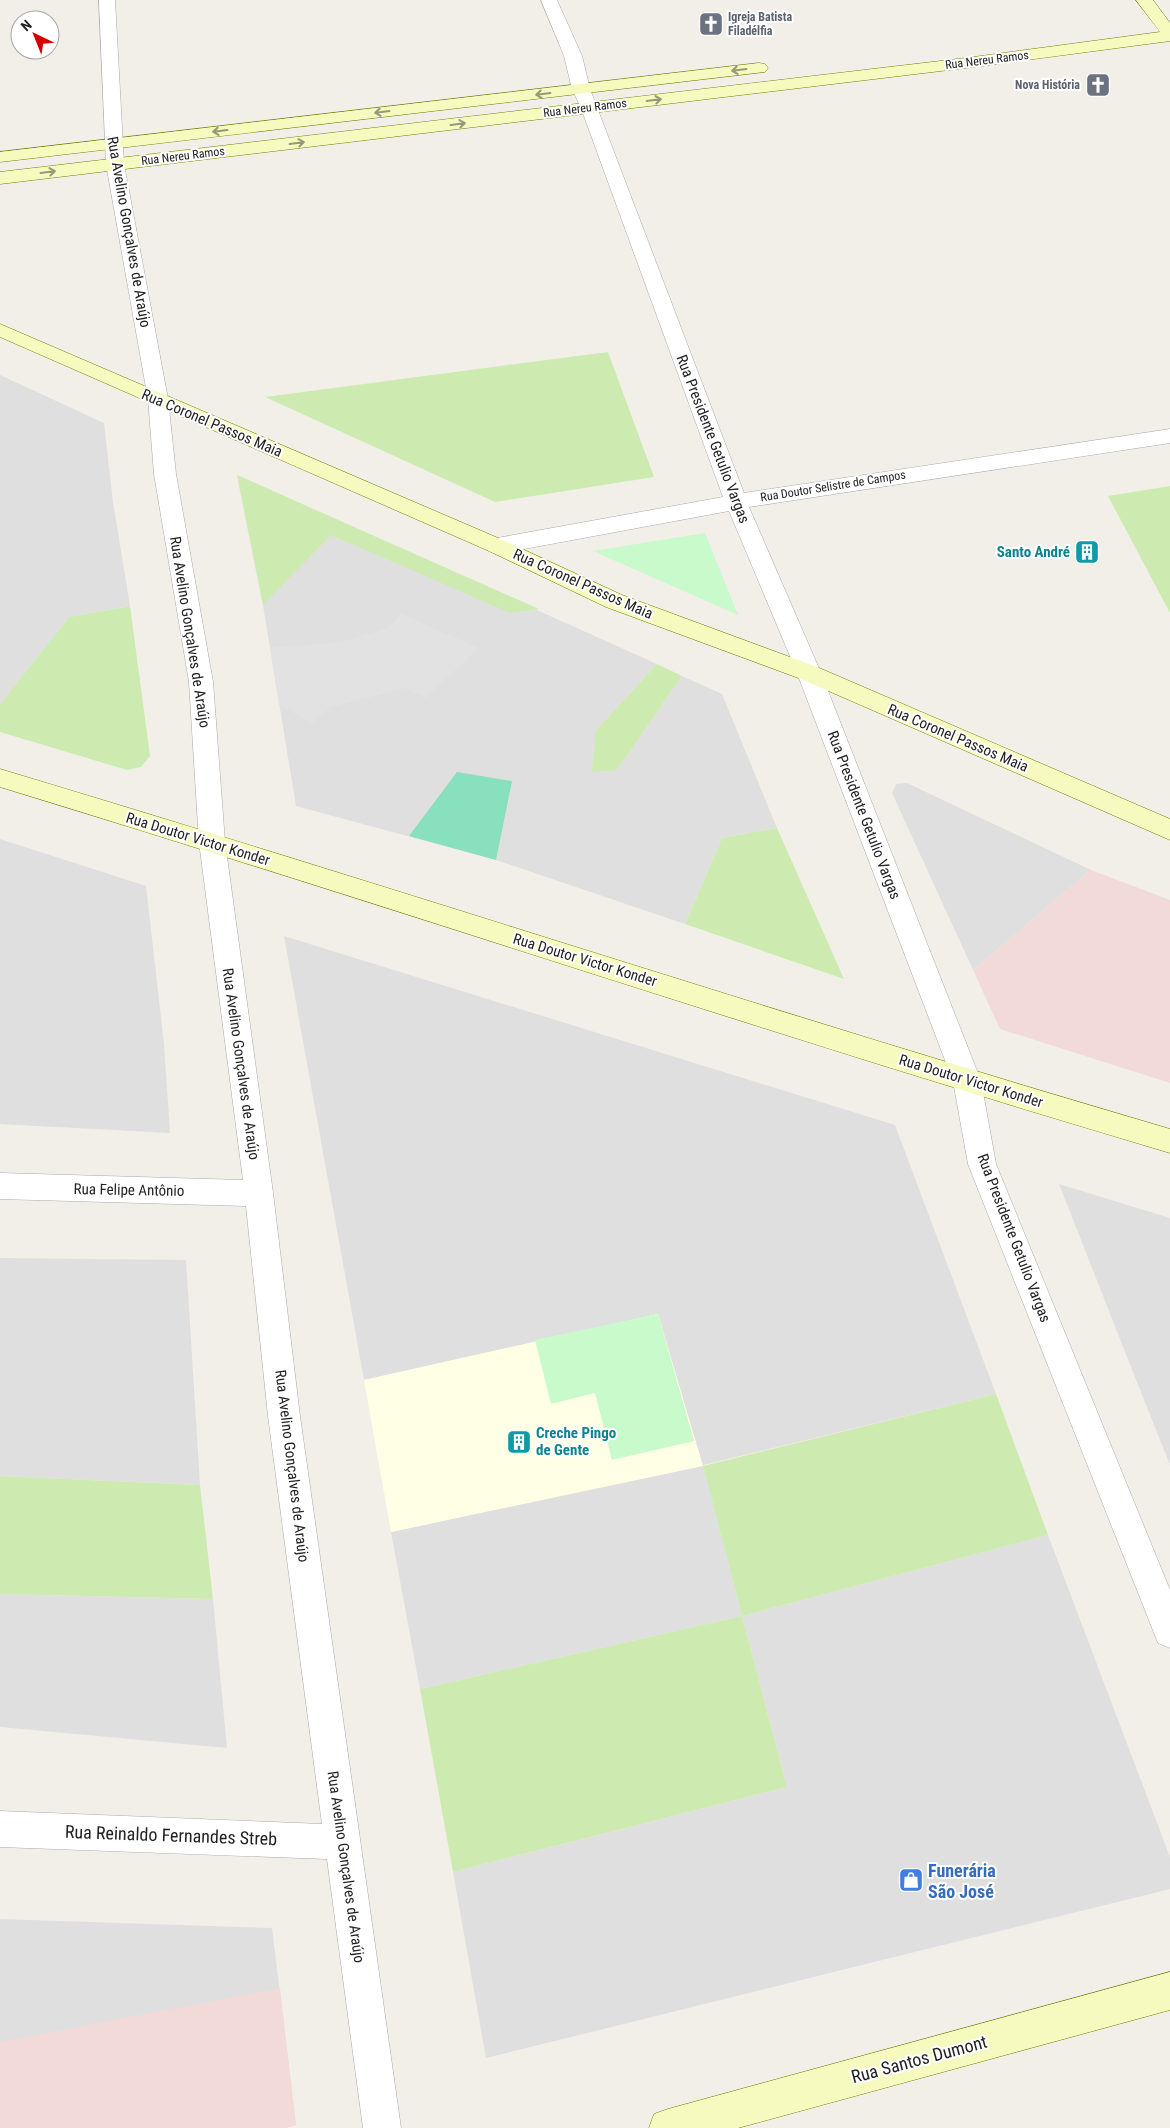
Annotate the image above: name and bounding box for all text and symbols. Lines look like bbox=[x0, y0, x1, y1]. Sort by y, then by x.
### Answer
north arrow bbox=[10, 10, 60, 60]
place label: Igreja Batista Filadélfia bbox=[728, 10, 792, 38]
church icon: Igreja Batista Filadélfia bbox=[698, 11, 724, 37]
text: N bbox=[18, 17, 35, 34]
street label: Rua Nereu Ramos bbox=[944, 48, 1030, 72]
one-way arrow bbox=[732, 65, 748, 75]
church icon: Nova História bbox=[1085, 72, 1111, 98]
place label: Nova História bbox=[1015, 78, 1080, 92]
one-way arrow bbox=[535, 89, 551, 99]
one-way arrow bbox=[646, 95, 662, 105]
street label: Rua Nereu Ramos bbox=[542, 96, 628, 120]
one-way arrow bbox=[374, 108, 390, 118]
one-way arrow bbox=[450, 119, 466, 129]
one-way arrow bbox=[213, 126, 229, 136]
street label: Rua Avelino Gonçalves de Araújo bbox=[103, 135, 155, 329]
one-way arrow bbox=[288, 138, 304, 148]
street label: Rua Nereu Ramos bbox=[140, 144, 226, 168]
one-way arrow bbox=[40, 167, 56, 177]
street label: Rua Presidente Getulio Vargas bbox=[673, 352, 754, 526]
street label: Rua Coronel Passos Maia bbox=[139, 385, 285, 461]
street label: Rua Doutor Selistre de Campos bbox=[759, 468, 907, 504]
street label: Rua Avelino Gonçalves de Araújo bbox=[166, 535, 214, 729]
building icon: Santo André bbox=[1074, 539, 1100, 565]
place label: Santo André bbox=[997, 543, 1070, 561]
street label: Rua Coronel Passos Maia bbox=[510, 545, 656, 623]
street label: Rua Coronel Passos Maia bbox=[885, 700, 1031, 776]
street label: Rua Presidente Getulio Vargas bbox=[824, 728, 905, 902]
street label: Rua Doutor Victor Konder bbox=[124, 809, 273, 870]
street label: Rua Doutor Victor Konder bbox=[511, 930, 660, 991]
street label: Rua Avelino Gonçalves de Araújo bbox=[219, 967, 263, 1161]
street label: Rua Doutor Victor Konder bbox=[897, 1051, 1046, 1112]
street label: Rua Presidente Getulio Vargas bbox=[974, 1151, 1055, 1325]
street label: Rua Felipe Antônio bbox=[74, 1180, 184, 1200]
street label: Rua Avelino Gonçalves de Araújo bbox=[271, 1369, 313, 1563]
place label: Creche Pingo de Gente bbox=[536, 1424, 616, 1459]
building icon: Creche Pingo de Gente bbox=[506, 1429, 532, 1455]
street label: Rua Avelino Gonçalves de Araújo bbox=[324, 1770, 368, 1964]
street label: Rua Reinaldo Fernandes Streb bbox=[65, 1821, 277, 1849]
place label: Funerária São José bbox=[928, 1860, 996, 1902]
shop icon: Funerária São José bbox=[898, 1867, 924, 1893]
street label: Rua Santos Dumont bbox=[849, 2031, 989, 2087]

